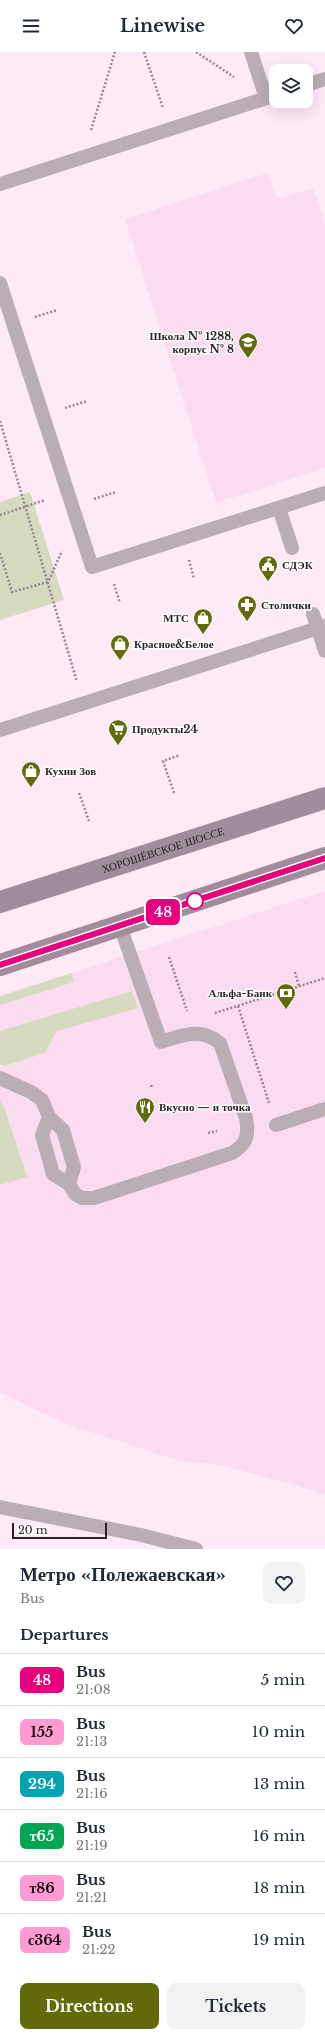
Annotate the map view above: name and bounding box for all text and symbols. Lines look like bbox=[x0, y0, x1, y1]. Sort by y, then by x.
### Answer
icon: menu bbox=[20, 15, 42, 37]
text: Linewise bbox=[120, 15, 205, 37]
icon: heart bbox=[283, 15, 305, 37]
map controls bbox=[269, 64, 313, 108]
button: layers bbox=[269, 64, 313, 108]
place label: Школа № 1288, корпус № 8 bbox=[149, 329, 234, 356]
school or university icon: Школа № 1288, корпус № 8 bbox=[237, 331, 259, 359]
public building icon: СДЭК bbox=[257, 554, 279, 582]
place label: СДЭК bbox=[282, 558, 313, 572]
pharmacy icon: Столички bbox=[236, 594, 258, 622]
place label: Столички bbox=[261, 598, 311, 612]
shop icon: МТС bbox=[192, 607, 214, 635]
place label: МТС bbox=[163, 611, 189, 625]
shop icon: Красное&Белое bbox=[109, 633, 131, 661]
place label: Красное&Белое bbox=[134, 637, 214, 651]
supermarket icon: Продукты24 bbox=[107, 718, 129, 746]
place label: Продукты24 bbox=[132, 722, 198, 736]
shop icon: Кухни Зов bbox=[20, 760, 42, 788]
place label: Кухни Зов bbox=[45, 764, 96, 778]
street label: ХОРОШЁВСКОЕ ШОССЕ bbox=[100, 824, 226, 876]
unlabelled marker bbox=[186, 892, 204, 910]
line badge: 48 bbox=[145, 899, 181, 925]
text: 48 bbox=[154, 903, 172, 921]
bank icon: Альфа-Банк bbox=[275, 982, 297, 1010]
place label: Альфа-Банк bbox=[208, 986, 273, 1000]
restaurant icon: Вкусно — и точка bbox=[134, 1096, 156, 1124]
place label: Вкусно — и точка bbox=[159, 1100, 251, 1114]
scale bar bbox=[12, 1521, 107, 1540]
text: 20 m bbox=[18, 1523, 48, 1537]
button: heart bbox=[263, 1562, 305, 1604]
text: Метро «Полежаевская» bbox=[20, 1563, 226, 1586]
text: Bus bbox=[20, 1590, 45, 1607]
text: Departures bbox=[20, 1625, 109, 1644]
text: Bus bbox=[76, 1662, 106, 1681]
text: 5 min bbox=[261, 1670, 305, 1689]
text: 48 bbox=[33, 1671, 51, 1689]
text: 21:08 bbox=[76, 1681, 111, 1698]
text: Bus bbox=[76, 1714, 106, 1733]
text: 10 min bbox=[252, 1722, 305, 1741]
text: 155 bbox=[31, 1723, 53, 1741]
text: 21:13 bbox=[76, 1733, 107, 1750]
text: Bus bbox=[76, 1766, 106, 1785]
text: 13 min bbox=[253, 1774, 305, 1793]
text: 294 bbox=[28, 1775, 56, 1793]
text: 21:16 bbox=[76, 1785, 108, 1802]
text: Bus bbox=[76, 1818, 106, 1837]
text: 16 min bbox=[253, 1826, 305, 1845]
text: т65 bbox=[30, 1827, 54, 1845]
text: 21:19 bbox=[76, 1837, 108, 1854]
text: Bus bbox=[76, 1870, 106, 1889]
text: 18 min bbox=[253, 1878, 305, 1897]
text: т86 bbox=[29, 1879, 55, 1897]
text: 21:21 bbox=[76, 1889, 107, 1906]
text: Bus bbox=[82, 1922, 111, 1941]
text: 19 min bbox=[253, 1930, 305, 1949]
text: с364 bbox=[28, 1931, 62, 1949]
text: 21:22 bbox=[82, 1941, 115, 1958]
button: Directions bbox=[20, 1983, 159, 2029]
button: Tickets bbox=[167, 1983, 305, 2029]

